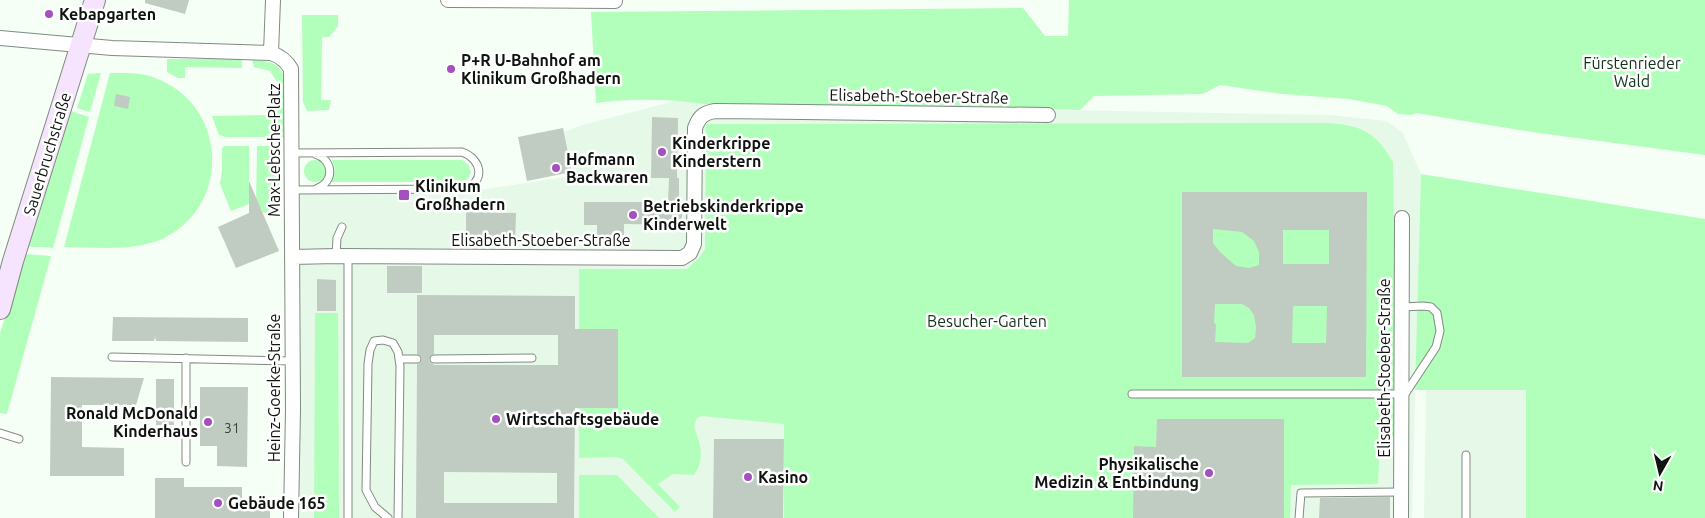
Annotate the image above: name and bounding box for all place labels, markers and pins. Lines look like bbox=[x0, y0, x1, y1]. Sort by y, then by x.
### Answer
place label: Kebapgarten bbox=[59, 5, 156, 23]
marker: Kebapgarten bbox=[43, 8, 55, 20]
place label: P+R U-Bahnhof am Klinikum Großhadern bbox=[461, 51, 621, 87]
marker: P+R U-Bahnhof am Klinikum Großhadern bbox=[445, 63, 457, 75]
place label: Kinderkrippe Kinderstern bbox=[672, 134, 770, 170]
marker: Kinderkrippe Kinderstern bbox=[656, 146, 668, 158]
place label: Hofmann Backwaren bbox=[566, 150, 648, 186]
marker: Hofmann Backwaren bbox=[550, 162, 562, 174]
place label: Klinikum Großhadern bbox=[415, 177, 505, 213]
marker: Klinikum Großhadern bbox=[397, 188, 411, 202]
place label: Betriebskinderkrippe Kinderwelt bbox=[643, 197, 804, 233]
marker: Betriebskinderkrippe Kinderwelt bbox=[627, 209, 639, 221]
place label: Ronald McDonald Kinderhaus bbox=[66, 404, 198, 440]
place label: Wirtschaftsgebäude bbox=[506, 410, 659, 428]
marker: Wirtschaftsgebäude bbox=[490, 413, 502, 425]
marker: Ronald McDonald Kinderhaus bbox=[202, 416, 214, 428]
place label: Physikalische Medizin & Entbindung bbox=[1034, 455, 1199, 491]
marker: Physikalische Medizin & Entbindung bbox=[1203, 467, 1215, 479]
place label: Kasino bbox=[758, 468, 808, 486]
marker: Kasino bbox=[742, 471, 754, 483]
place label: Gebäude 165 bbox=[228, 494, 326, 512]
marker: Gebäude 165 bbox=[212, 497, 224, 509]

